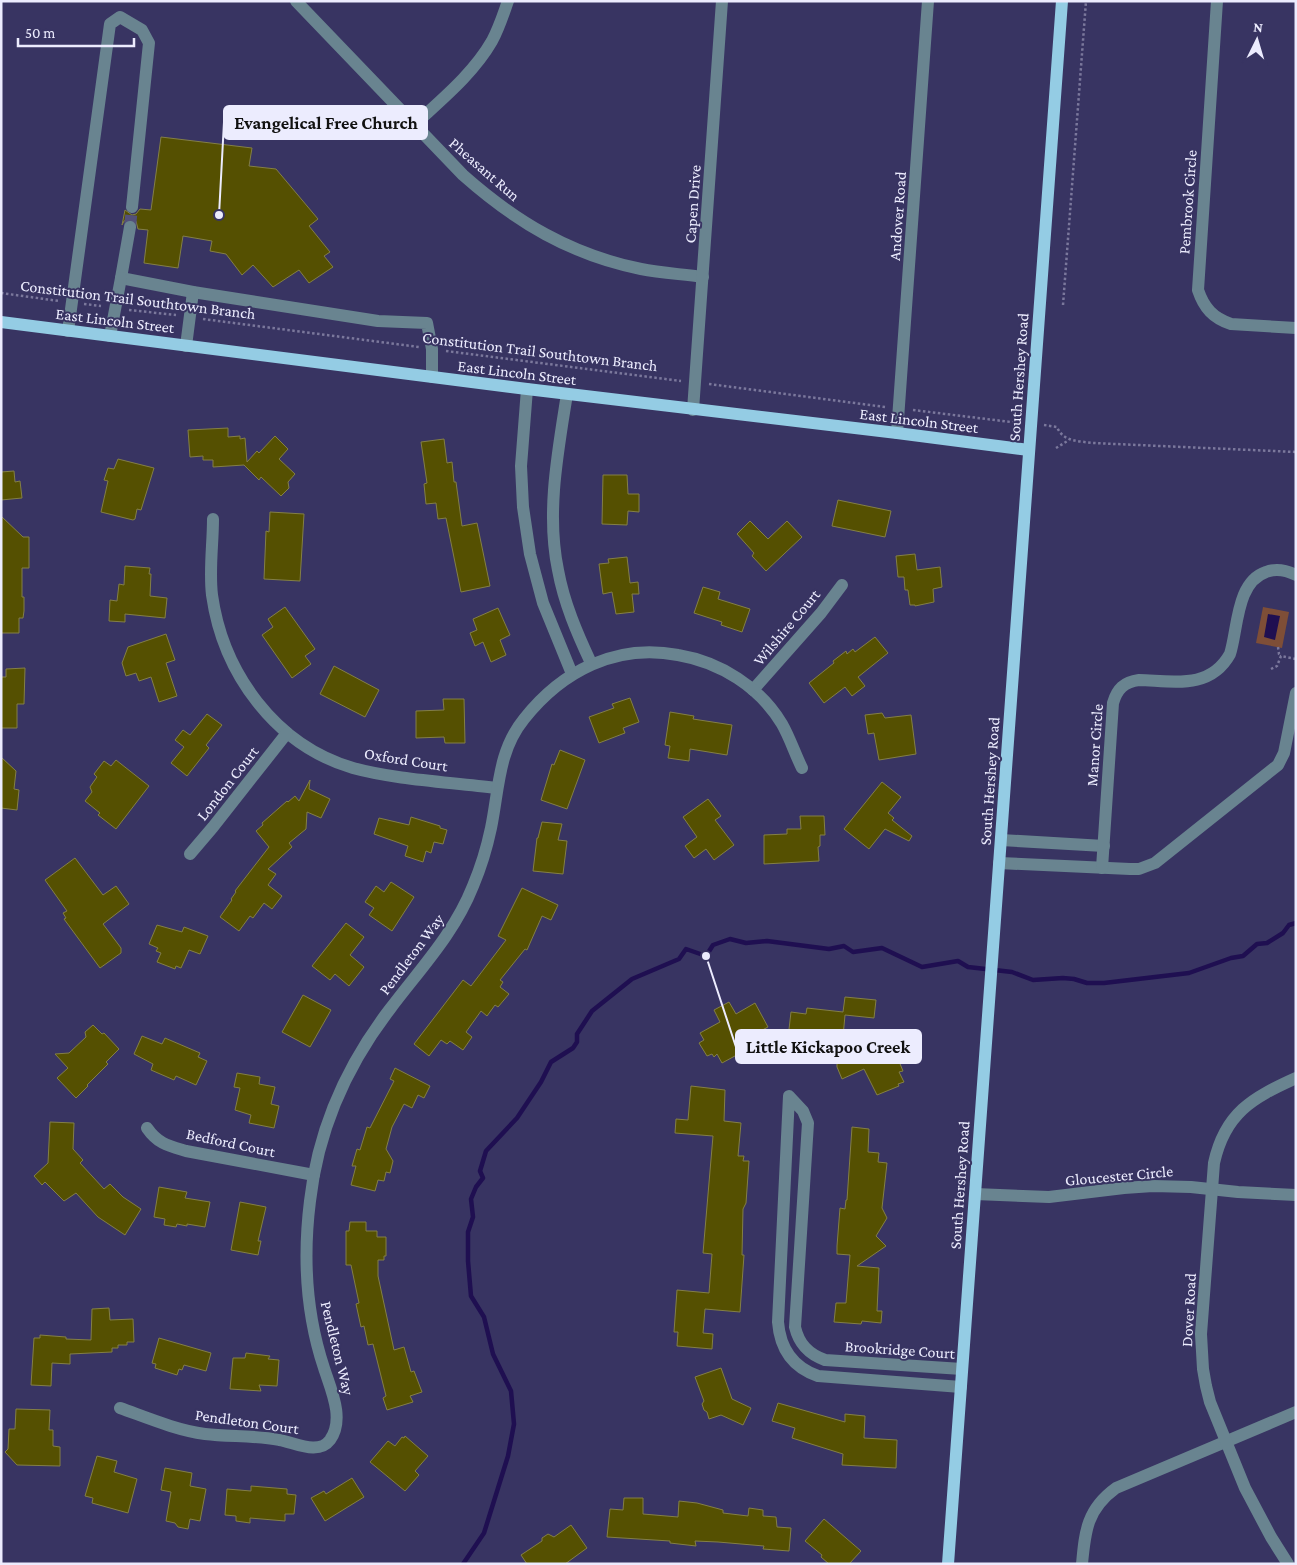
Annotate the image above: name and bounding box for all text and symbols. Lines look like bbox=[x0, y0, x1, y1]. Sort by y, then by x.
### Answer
scale bar bbox=[18, 15, 134, 47]
north arrow bbox=[1232, 15, 1282, 65]
text: N bbox=[1253, 19, 1264, 35]
text: 50 m bbox=[25, 25, 55, 41]
callout: Evangelical Free Church bbox=[224, 106, 427, 139]
text: Evangelical Free Church bbox=[234, 113, 418, 133]
street label: Pheasant Run bbox=[446, 134, 524, 205]
street label: Pembrook Circle bbox=[1175, 149, 1200, 255]
street label: Capen Drive bbox=[681, 164, 705, 244]
street label: Andover Road bbox=[886, 170, 909, 261]
street label: Constitution Trail Southtown Branch bbox=[19, 277, 257, 322]
street label: East Lincoln Street bbox=[55, 305, 176, 336]
street label: South Hershey Road bbox=[1006, 312, 1033, 442]
street label: Constitution Trail Southtown Branch bbox=[421, 329, 659, 374]
street label: East Lincoln Street bbox=[457, 357, 578, 388]
street label: East Lincoln Street bbox=[859, 405, 980, 436]
street label: Wilshire Court bbox=[750, 585, 824, 669]
street label: Manor Circle bbox=[1083, 703, 1106, 787]
street label: South Hershey Road bbox=[977, 716, 1004, 846]
street label: London Court bbox=[193, 742, 262, 824]
street label: Oxford Court bbox=[363, 745, 450, 775]
street label: Pendleton Way bbox=[376, 910, 448, 999]
callout: Little Kickapoo Creek bbox=[736, 1030, 921, 1063]
text: Little Kickapoo Creek bbox=[746, 1037, 910, 1057]
street label: South Hershey Road bbox=[947, 1120, 974, 1250]
street label: Bedford Court bbox=[185, 1125, 278, 1160]
street label: Gloucester Circle bbox=[1064, 1162, 1174, 1189]
street label: Dover Road bbox=[1178, 1272, 1199, 1347]
street label: Pendleton Way bbox=[317, 1299, 358, 1398]
street label: Brookridge Court bbox=[844, 1337, 956, 1363]
street label: Pendleton Court bbox=[194, 1406, 301, 1437]

